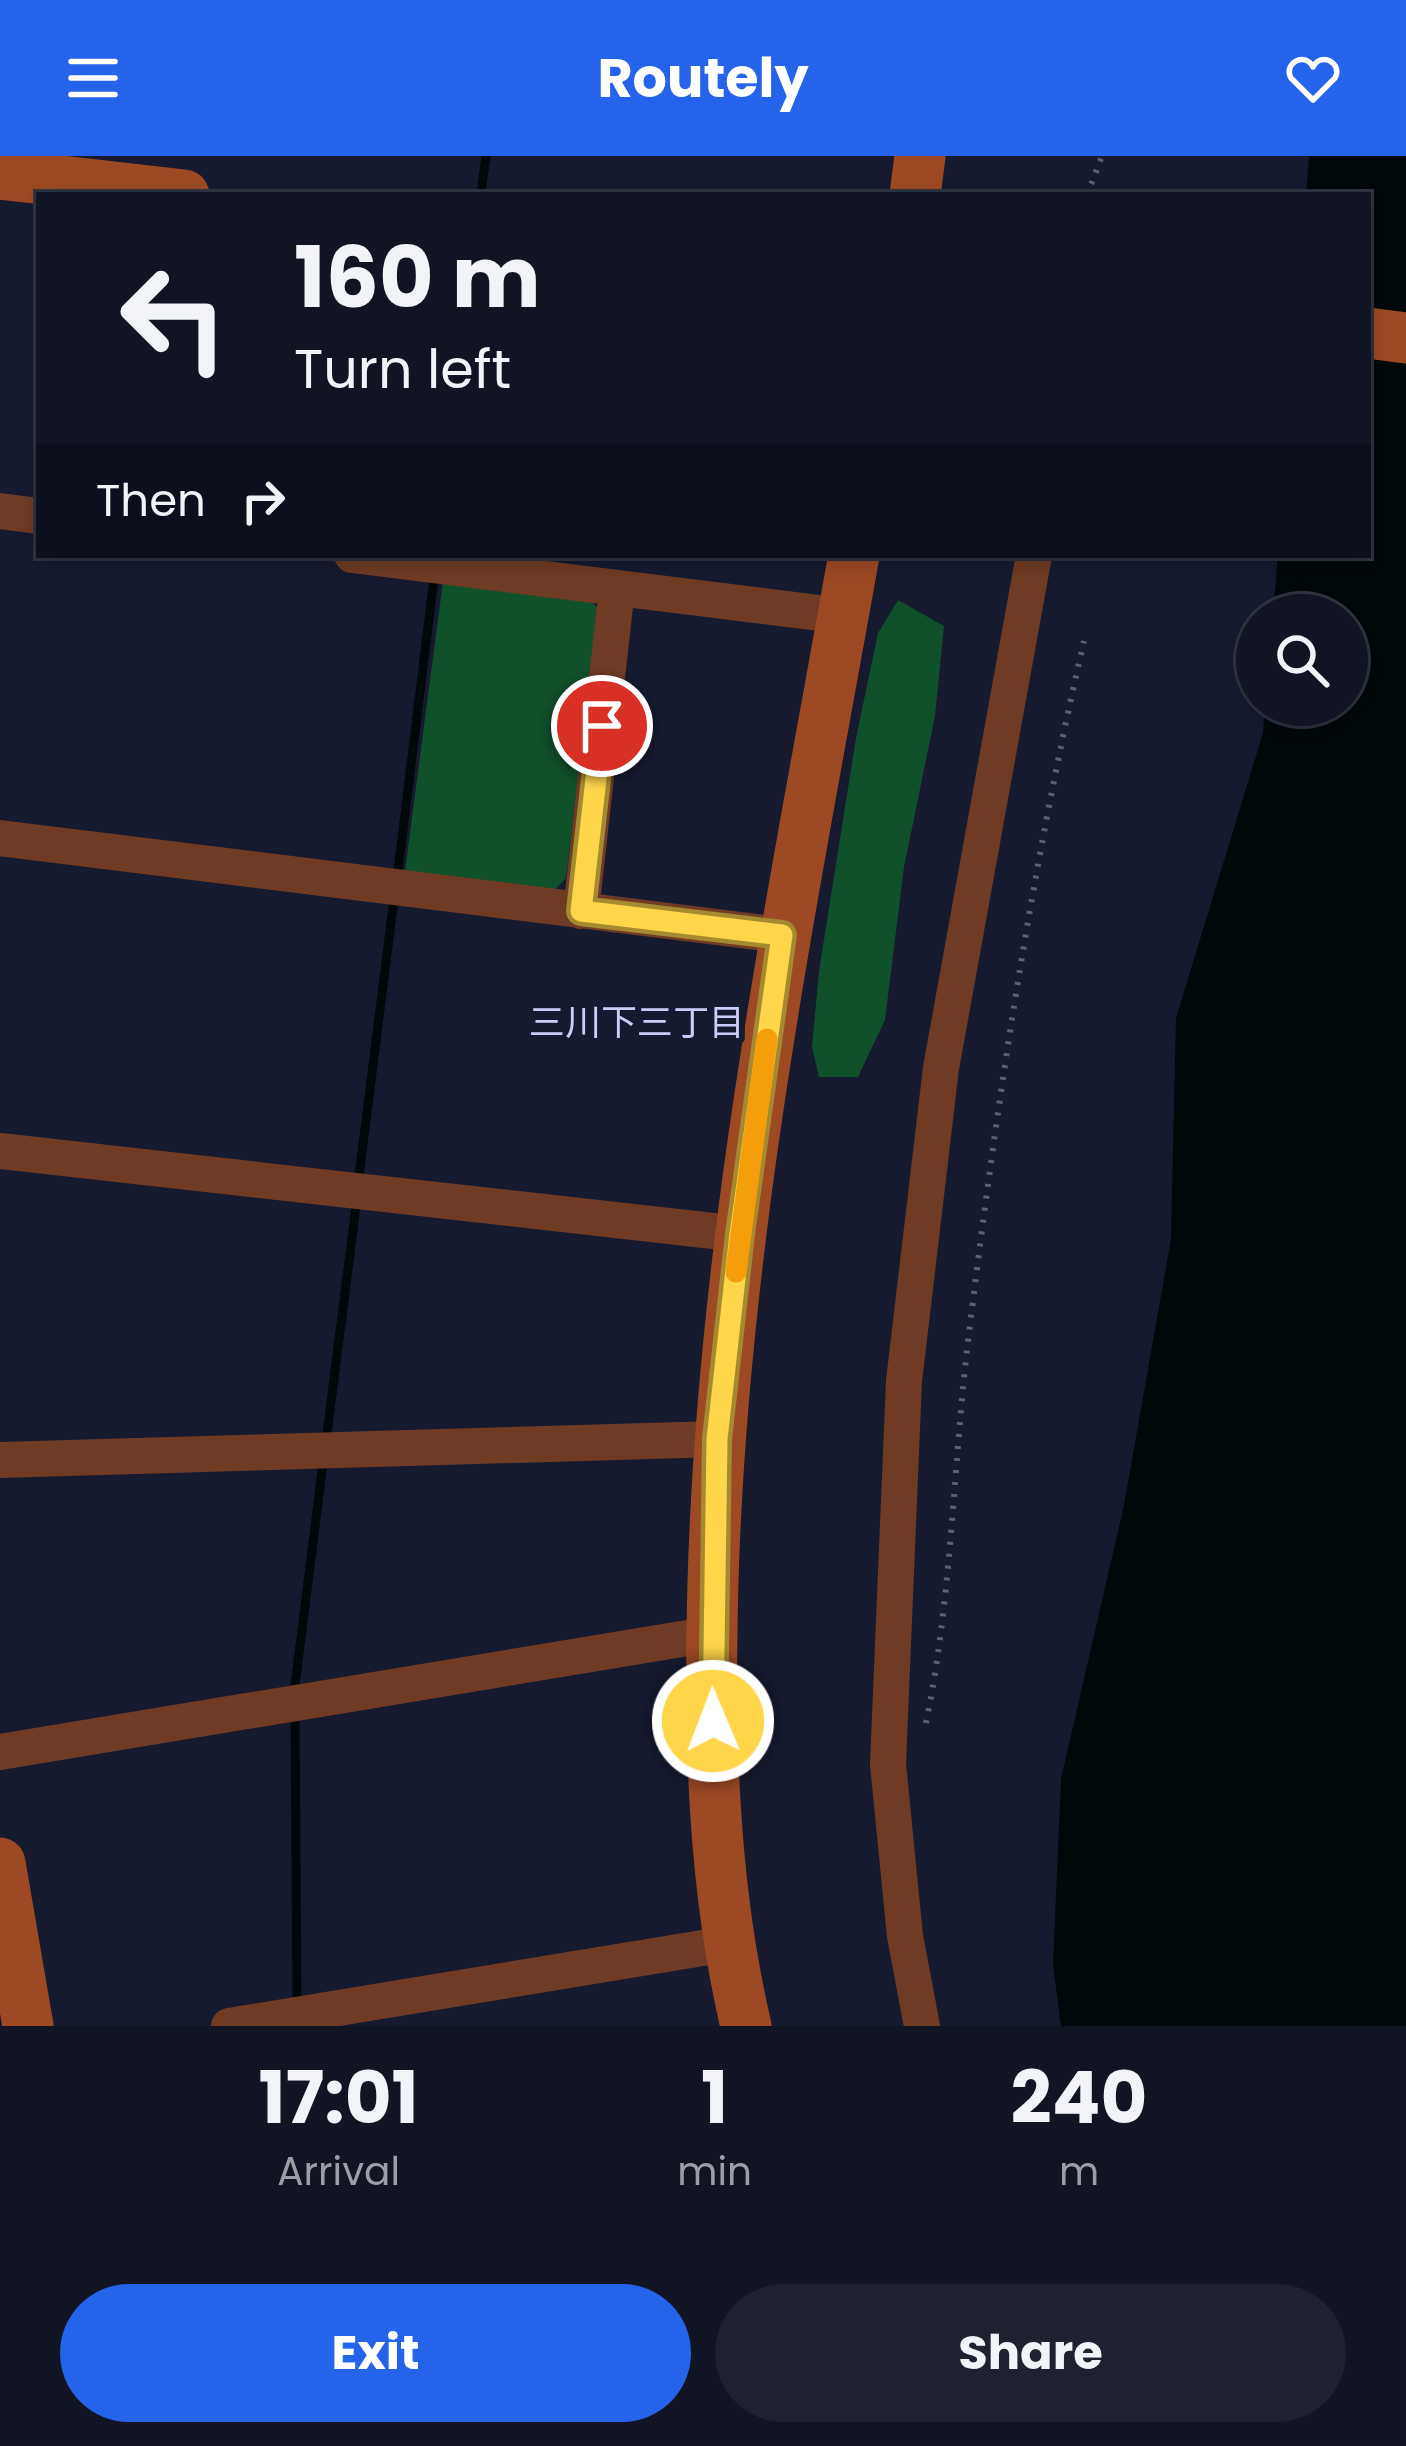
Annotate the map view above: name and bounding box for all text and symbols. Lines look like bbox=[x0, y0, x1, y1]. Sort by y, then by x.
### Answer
text: Routely bbox=[597, 40, 809, 116]
icon: menu bbox=[60, 45, 126, 111]
icon: heart bbox=[1280, 45, 1346, 111]
text: 160 m bbox=[294, 219, 541, 336]
icon: left bbox=[96, 240, 252, 396]
text: Turn left bbox=[294, 331, 511, 407]
icon: right bbox=[230, 468, 296, 534]
text: Then bbox=[96, 469, 206, 532]
map controls bbox=[1236, 594, 1368, 726]
button: search bbox=[1236, 594, 1368, 726]
pin bbox=[551, 675, 653, 777]
icon: arrive bbox=[569, 693, 635, 759]
district label: 三川下三丁目 bbox=[529, 997, 745, 1048]
position arrow bbox=[650, 1658, 776, 1784]
text: 17:01 bbox=[259, 2047, 419, 2148]
text: 1 bbox=[701, 2047, 728, 2148]
text: 240 bbox=[1011, 2047, 1147, 2148]
text: Arrival bbox=[277, 2144, 400, 2199]
text: min bbox=[677, 2144, 752, 2199]
text: m bbox=[1059, 2144, 1099, 2199]
button: Exit bbox=[60, 2284, 691, 2422]
button: Share bbox=[715, 2284, 1346, 2422]

